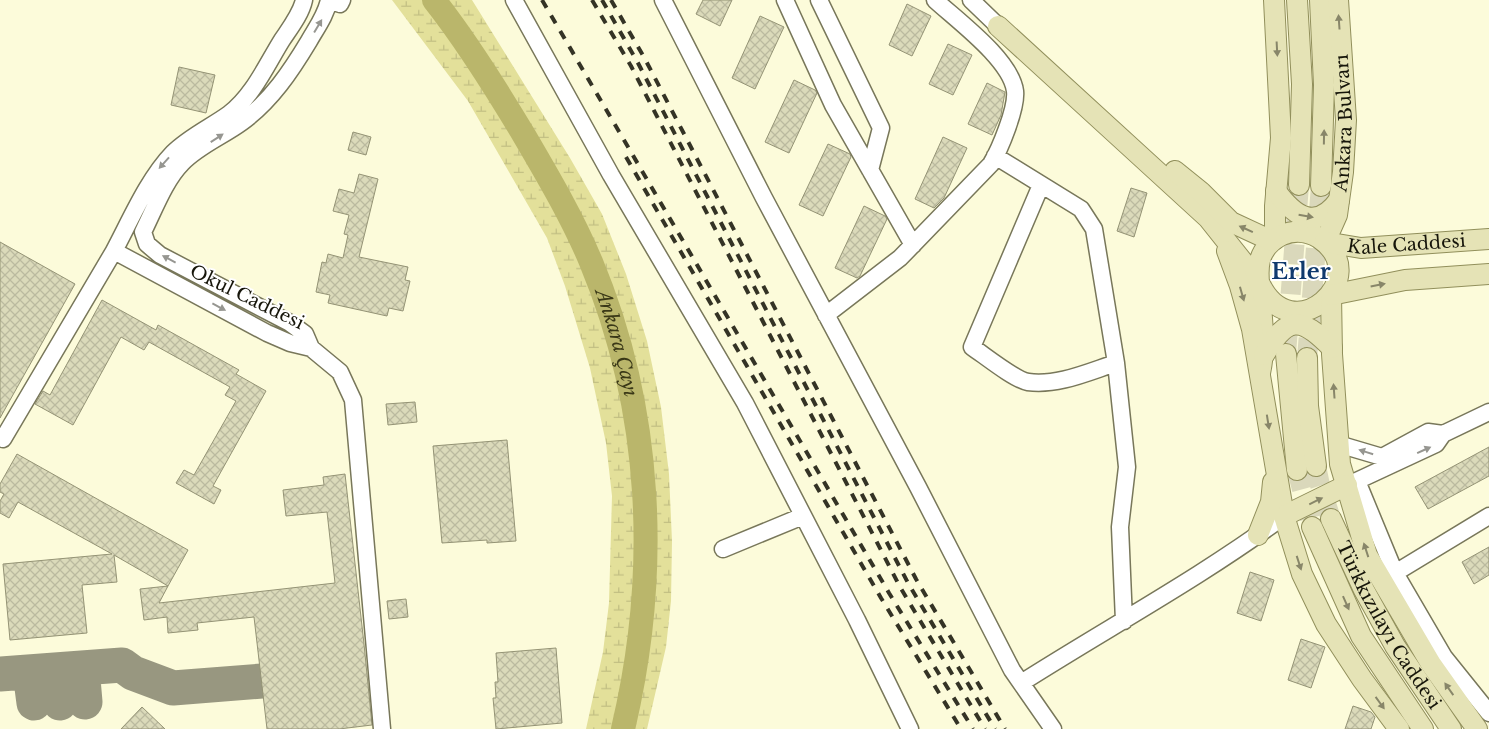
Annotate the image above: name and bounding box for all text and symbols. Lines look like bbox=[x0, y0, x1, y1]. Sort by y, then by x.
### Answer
one-way arrow bbox=[1335, 13, 1343, 29]
one-way arrow bbox=[314, 20, 323, 33]
one-way arrow bbox=[1273, 41, 1281, 57]
street label: Ankara Bulvarı bbox=[1329, 53, 1357, 194]
one-way arrow bbox=[1320, 129, 1328, 145]
one-way arrow bbox=[210, 133, 224, 143]
one-way arrow bbox=[158, 157, 170, 169]
one-way arrow bbox=[1298, 212, 1314, 220]
one-way arrow bbox=[1239, 224, 1253, 232]
street label: Kale Caddesi bbox=[1346, 230, 1466, 259]
one-way arrow bbox=[162, 255, 176, 263]
district label: Erler bbox=[1271, 258, 1331, 285]
street label: Okul Caddesi bbox=[186, 260, 308, 334]
one-way arrow bbox=[1371, 281, 1386, 289]
water label: Ankara Çayı bbox=[589, 283, 642, 399]
one-way arrow bbox=[1238, 286, 1246, 301]
one-way arrow bbox=[212, 303, 226, 311]
one-way arrow bbox=[1330, 383, 1338, 399]
one-way arrow bbox=[1264, 414, 1272, 430]
one-way arrow bbox=[1417, 446, 1431, 454]
one-way arrow bbox=[1359, 448, 1374, 456]
one-way arrow bbox=[1308, 496, 1323, 505]
street label: Türkkızılayı Caddesi bbox=[1332, 538, 1445, 713]
one-way arrow bbox=[1362, 542, 1369, 557]
one-way arrow bbox=[1295, 555, 1303, 570]
one-way arrow bbox=[1342, 596, 1350, 610]
one-way arrow bbox=[1444, 682, 1454, 696]
one-way arrow bbox=[1374, 696, 1385, 709]

